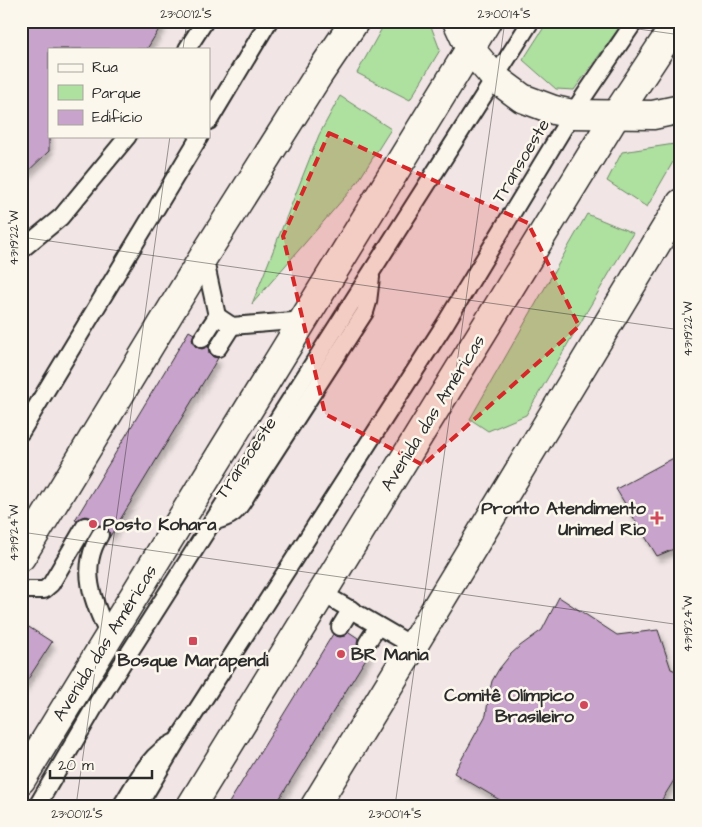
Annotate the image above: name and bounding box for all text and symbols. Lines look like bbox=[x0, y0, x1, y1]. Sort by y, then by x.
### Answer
text: 23°00'12"S bbox=[160, 6, 212, 23]
text: 23°00'14"S bbox=[478, 6, 531, 23]
legend bbox=[48, 48, 210, 138]
text: Rua bbox=[92, 57, 118, 78]
text: Parque bbox=[92, 83, 141, 104]
text: Edifício bbox=[92, 107, 143, 128]
street label: Transoeste bbox=[486, 114, 556, 208]
text: 43°19'22"W bbox=[6, 210, 23, 266]
text: 43°19'22"W bbox=[680, 301, 697, 357]
street label: Avenida das Américas bbox=[375, 330, 491, 496]
street label: Transoeste bbox=[209, 412, 283, 504]
place label: Pronto Atendimento Unimed Rio bbox=[481, 496, 647, 542]
text: 43°19'24"W bbox=[6, 504, 23, 561]
marker: Pronto Atendimento Unimed Rio bbox=[650, 511, 664, 525]
place label: Posto Kohara bbox=[103, 512, 217, 537]
marker: Posto Kohara bbox=[87, 518, 99, 530]
street label: Avenida das Américas bbox=[47, 560, 163, 726]
text: 43°19'24"W bbox=[680, 595, 697, 652]
marker: Bosque Marapendi bbox=[187, 635, 199, 647]
place label: BR Mania bbox=[351, 642, 430, 667]
place label: Bosque Marapendi bbox=[117, 648, 269, 673]
marker: BR Mania bbox=[335, 648, 347, 660]
place label: Comitê Olímpico Brasileiro bbox=[444, 683, 575, 729]
marker: Comitê Olímpico Brasileiro bbox=[578, 699, 590, 711]
scale bar bbox=[50, 747, 152, 779]
text: 20 m bbox=[58, 755, 94, 776]
text: 23°00'12"S bbox=[51, 806, 103, 823]
text: 23°00'14"S bbox=[369, 806, 422, 823]

